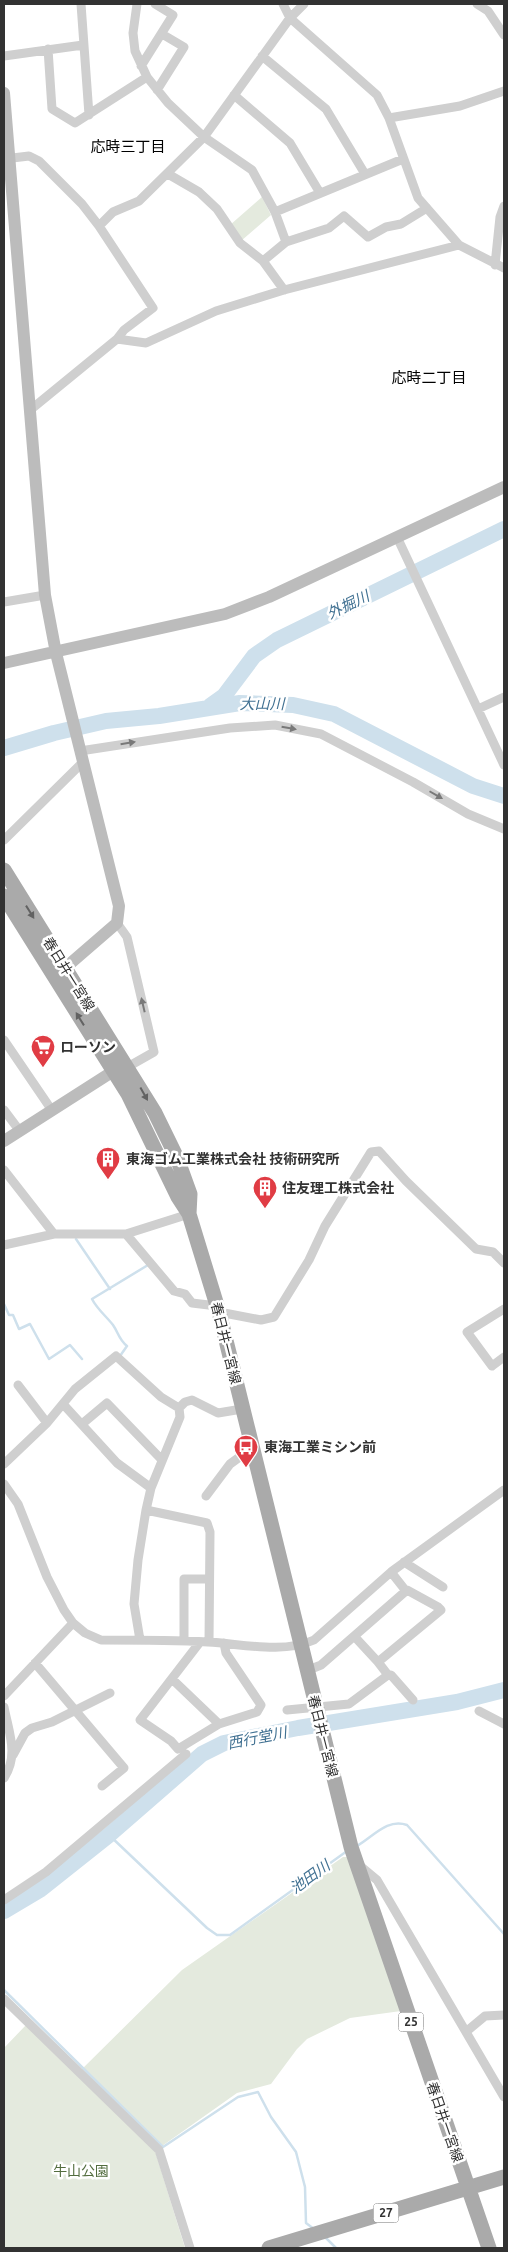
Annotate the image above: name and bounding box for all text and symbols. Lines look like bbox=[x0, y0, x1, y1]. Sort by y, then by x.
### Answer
district label: 応時三丁目 bbox=[90, 138, 166, 155]
district label: 応時二丁目 bbox=[391, 369, 467, 386]
water label: 外掘川 bbox=[324, 586, 374, 622]
water label: 大山川 bbox=[239, 695, 286, 712]
one-way arrow bbox=[281, 724, 297, 732]
one-way arrow bbox=[120, 739, 136, 747]
one-way arrow bbox=[429, 791, 442, 800]
one-way arrow bbox=[25, 905, 34, 918]
street label: 春日井一宮線 bbox=[40, 934, 98, 1014]
one-way arrow bbox=[139, 997, 147, 1012]
one-way arrow bbox=[75, 1013, 84, 1026]
supermarket icon: ローソン bbox=[30, 1034, 56, 1068]
place label: ローソン bbox=[60, 1039, 116, 1055]
one-way arrow bbox=[140, 1086, 148, 1101]
building icon: 東海ゴム工業株式会社 技術研究所 bbox=[95, 1146, 121, 1180]
place label: 東海ゴム工業株式会社 技術研究所 bbox=[126, 1151, 339, 1167]
building icon: 住友理工株式会社 bbox=[252, 1175, 278, 1209]
place label: 住友理工株式会社 bbox=[282, 1180, 394, 1196]
street label: 春日井一宮線 bbox=[208, 1300, 244, 1386]
bus stop icon: 東海工業ミシン前 bbox=[233, 1434, 259, 1468]
place label: 東海工業ミシン前 bbox=[264, 1439, 376, 1455]
street label: 春日井一宮線 bbox=[305, 1693, 341, 1779]
water label: 西行堂川 bbox=[226, 1723, 290, 1752]
water label: 池田川 bbox=[287, 1855, 335, 1897]
road number: 25 bbox=[398, 2012, 424, 2031]
street label: 春日井一宮線 bbox=[424, 2080, 466, 2164]
park label: 牛山公園 bbox=[53, 2163, 109, 2179]
road number: 27 bbox=[374, 2204, 398, 2222]

